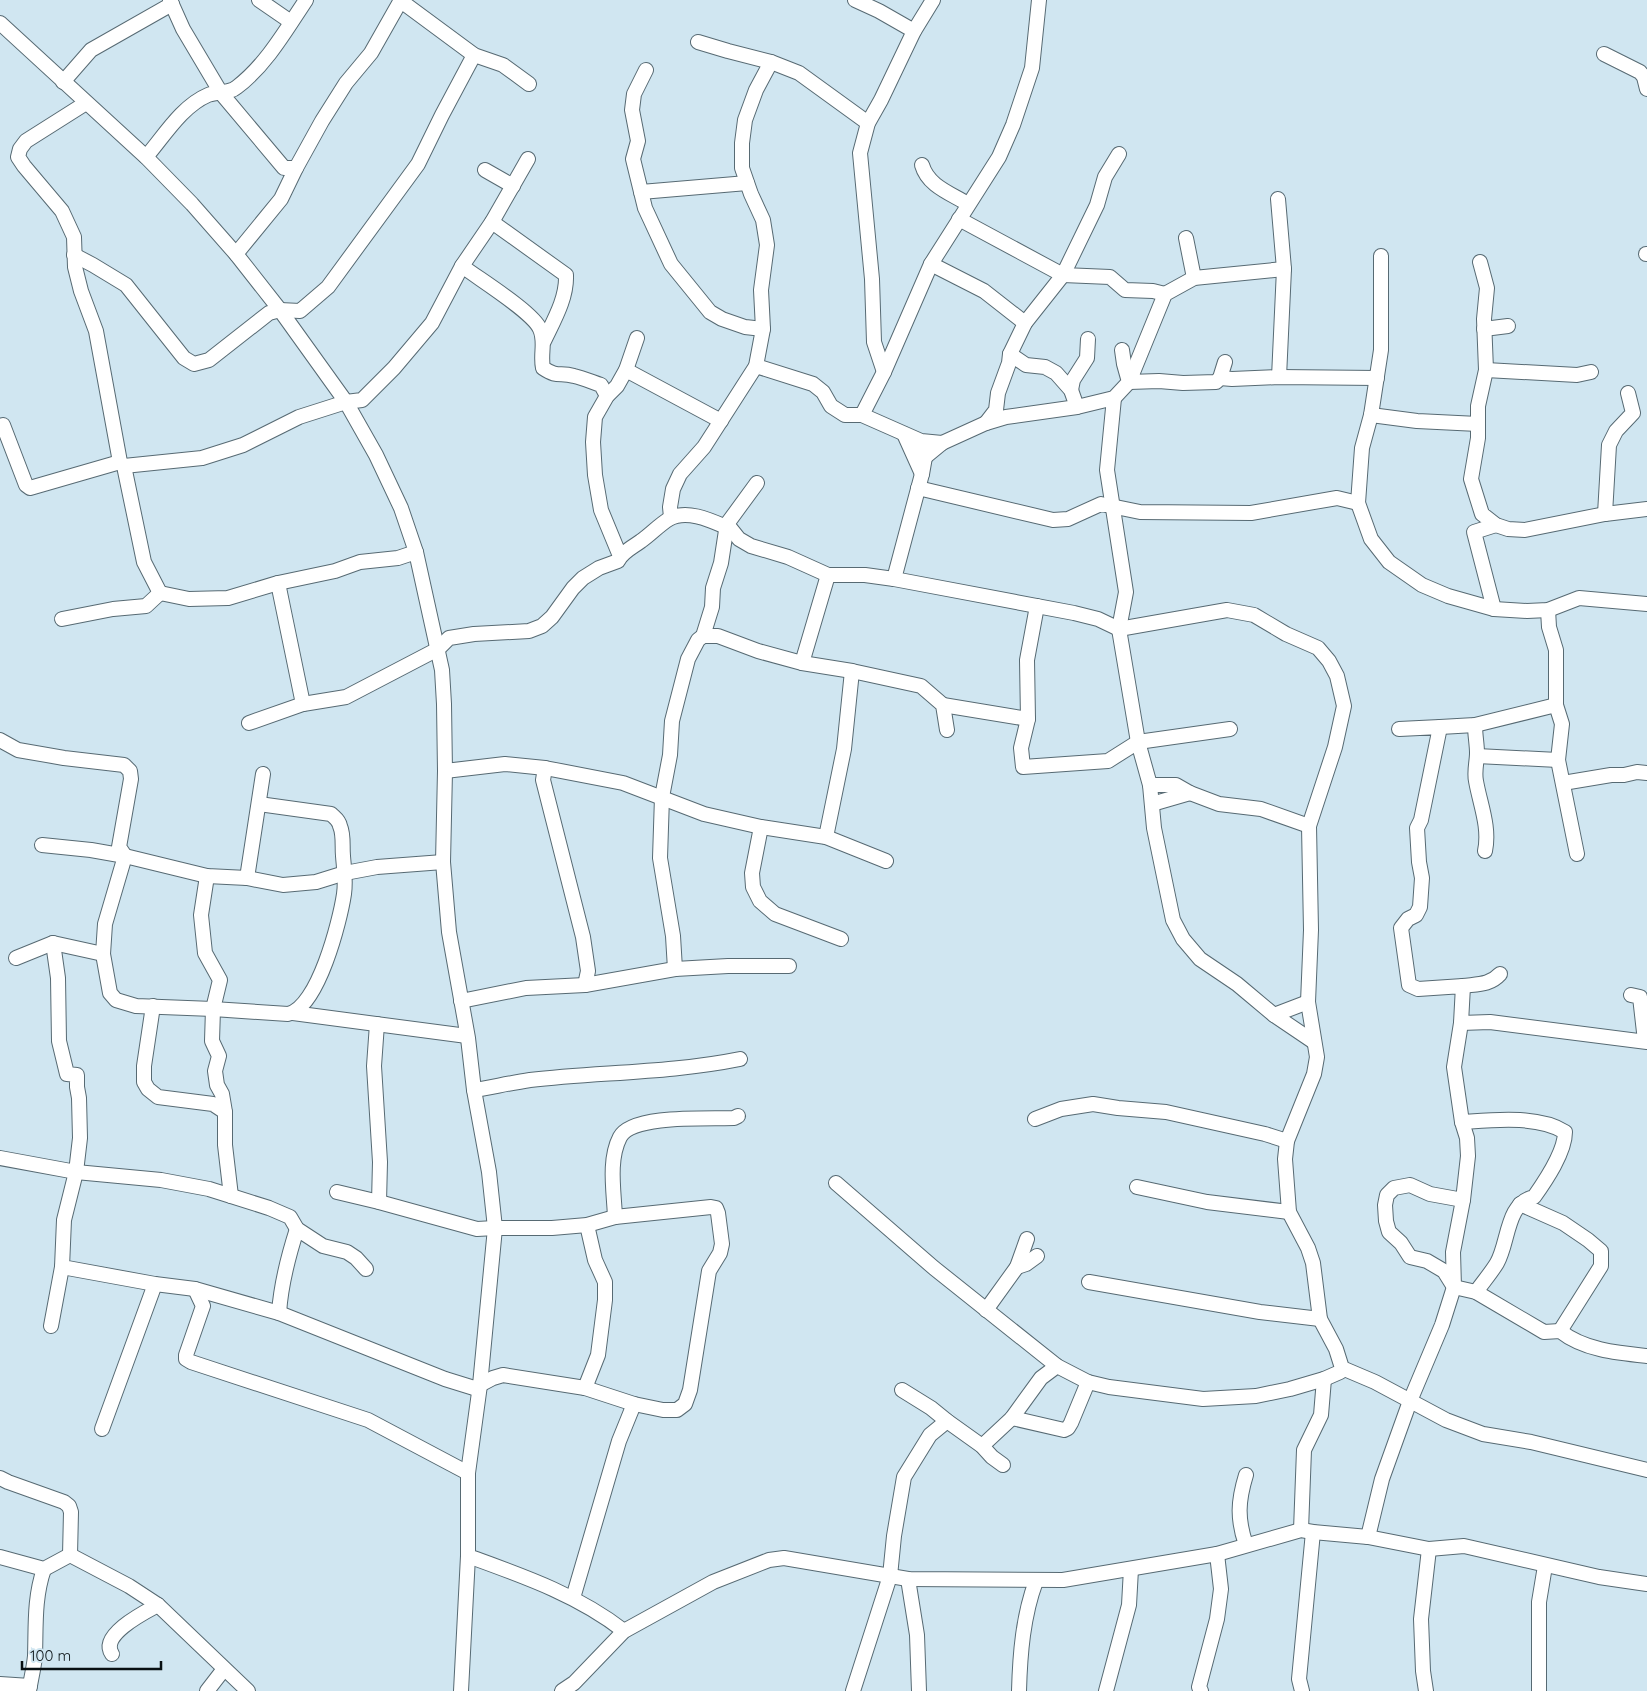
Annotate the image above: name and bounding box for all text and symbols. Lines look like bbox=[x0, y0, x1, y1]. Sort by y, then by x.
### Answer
scale bar bbox=[22, 1638, 161, 1670]
text: 100 m bbox=[30, 1646, 71, 1665]

